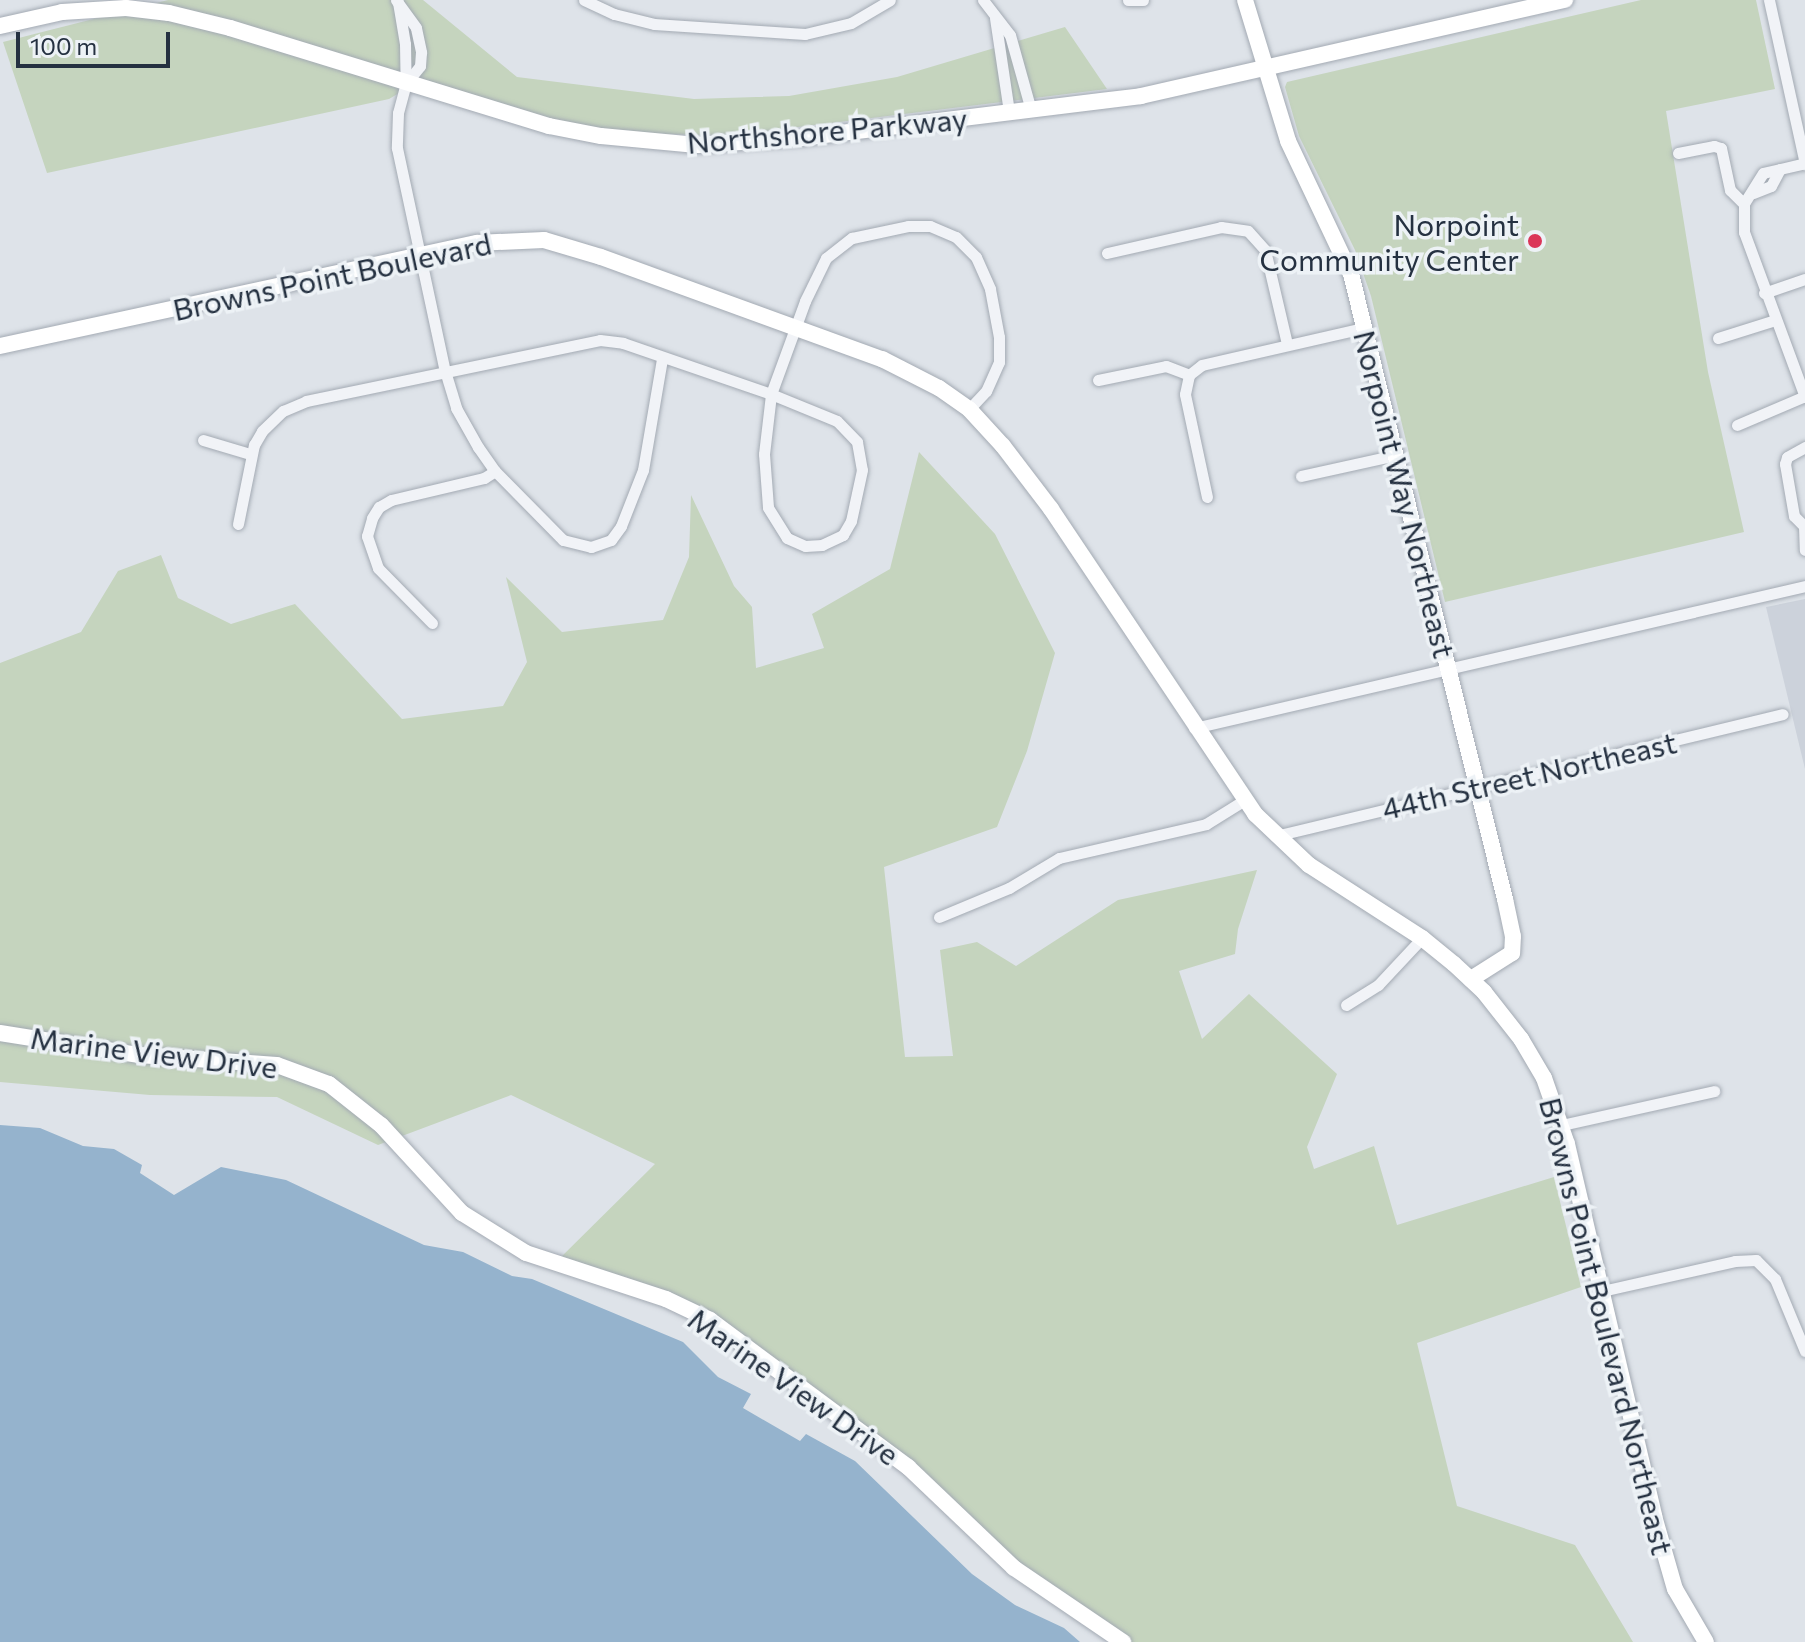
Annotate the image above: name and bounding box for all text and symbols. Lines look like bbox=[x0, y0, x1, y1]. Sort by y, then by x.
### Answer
scale bar bbox=[20, 16, 174, 66]
text: 100 m bbox=[30, 31, 97, 60]
street label: Northshore Parkway bbox=[685, 100, 969, 160]
place label: Norpoint Community Center bbox=[1259, 206, 1519, 276]
street label: Browns Point Boulevard bbox=[169, 225, 495, 327]
marker: Norpoint Community Center bbox=[1526, 232, 1544, 250]
street label: Norpoint Way Northeast bbox=[1347, 327, 1463, 661]
street label: 44th Street Northeast bbox=[1378, 724, 1680, 826]
street label: Marine View Drive bbox=[28, 1019, 280, 1085]
street label: Browns Point Boulevard Northeast bbox=[1533, 1094, 1681, 1558]
street label: Marine View Drive bbox=[682, 1300, 906, 1472]

